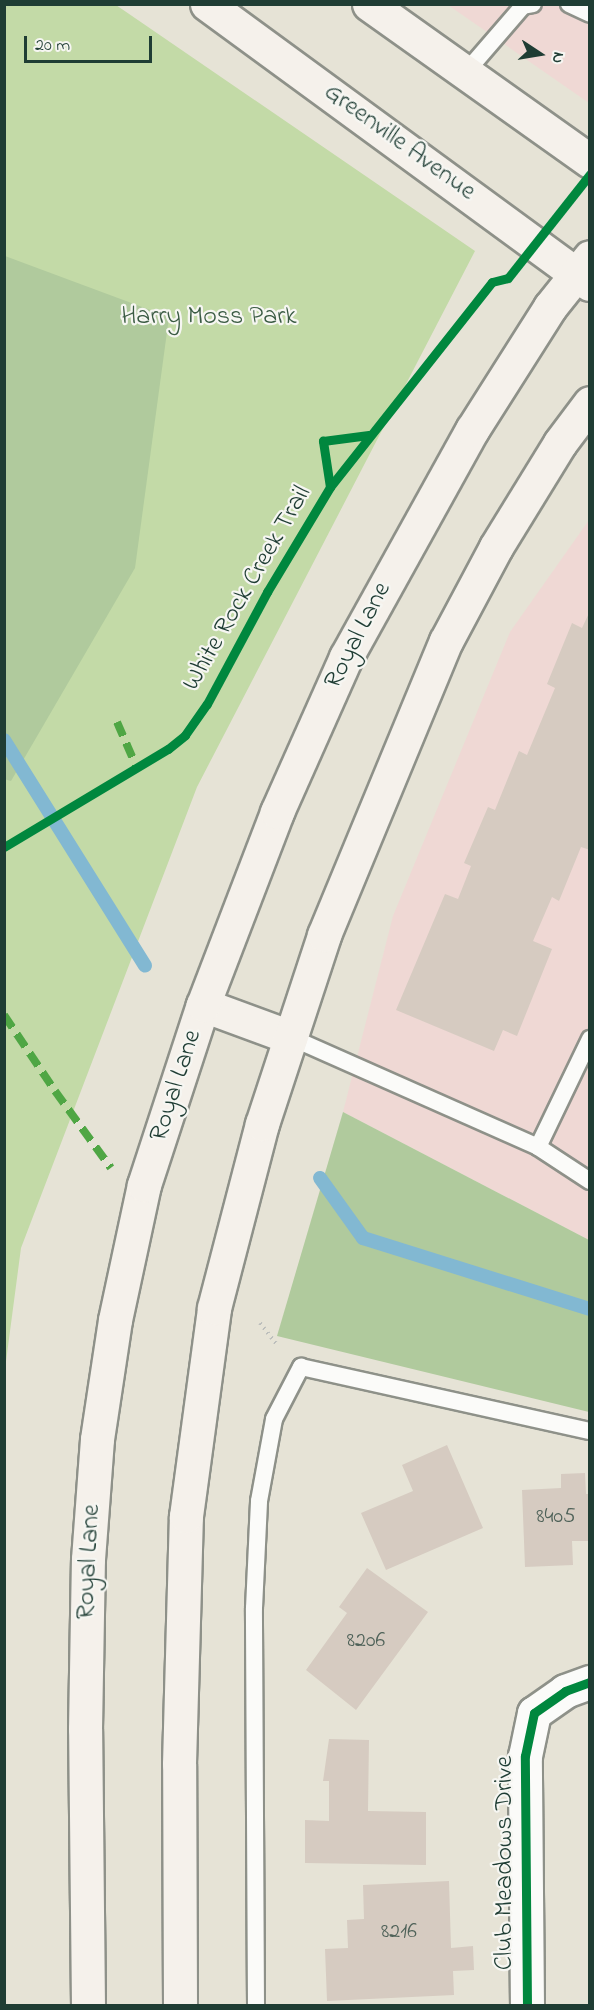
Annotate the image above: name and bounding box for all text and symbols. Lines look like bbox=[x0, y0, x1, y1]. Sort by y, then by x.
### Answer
scale bar bbox=[27, 24, 154, 62]
north arrow bbox=[510, 24, 570, 84]
text: 20 m bbox=[35, 33, 70, 59]
text: N bbox=[545, 50, 570, 66]
street label: Greenville Avenue bbox=[317, 78, 481, 208]
park label: Harry Moss Park bbox=[121, 302, 297, 334]
street label: White Rock Creek Trail bbox=[177, 481, 319, 697]
street label: Royal Lane bbox=[319, 578, 399, 694]
street label: Royal Lane bbox=[144, 1026, 210, 1146]
street label: Royal Lane bbox=[71, 1504, 109, 1620]
house number: 8405 bbox=[536, 1505, 576, 1531]
house number: 8206 bbox=[347, 1629, 385, 1655]
street label: Club Meadows Drive bbox=[490, 1756, 522, 1970]
house number: 8216 bbox=[381, 1920, 417, 1946]

